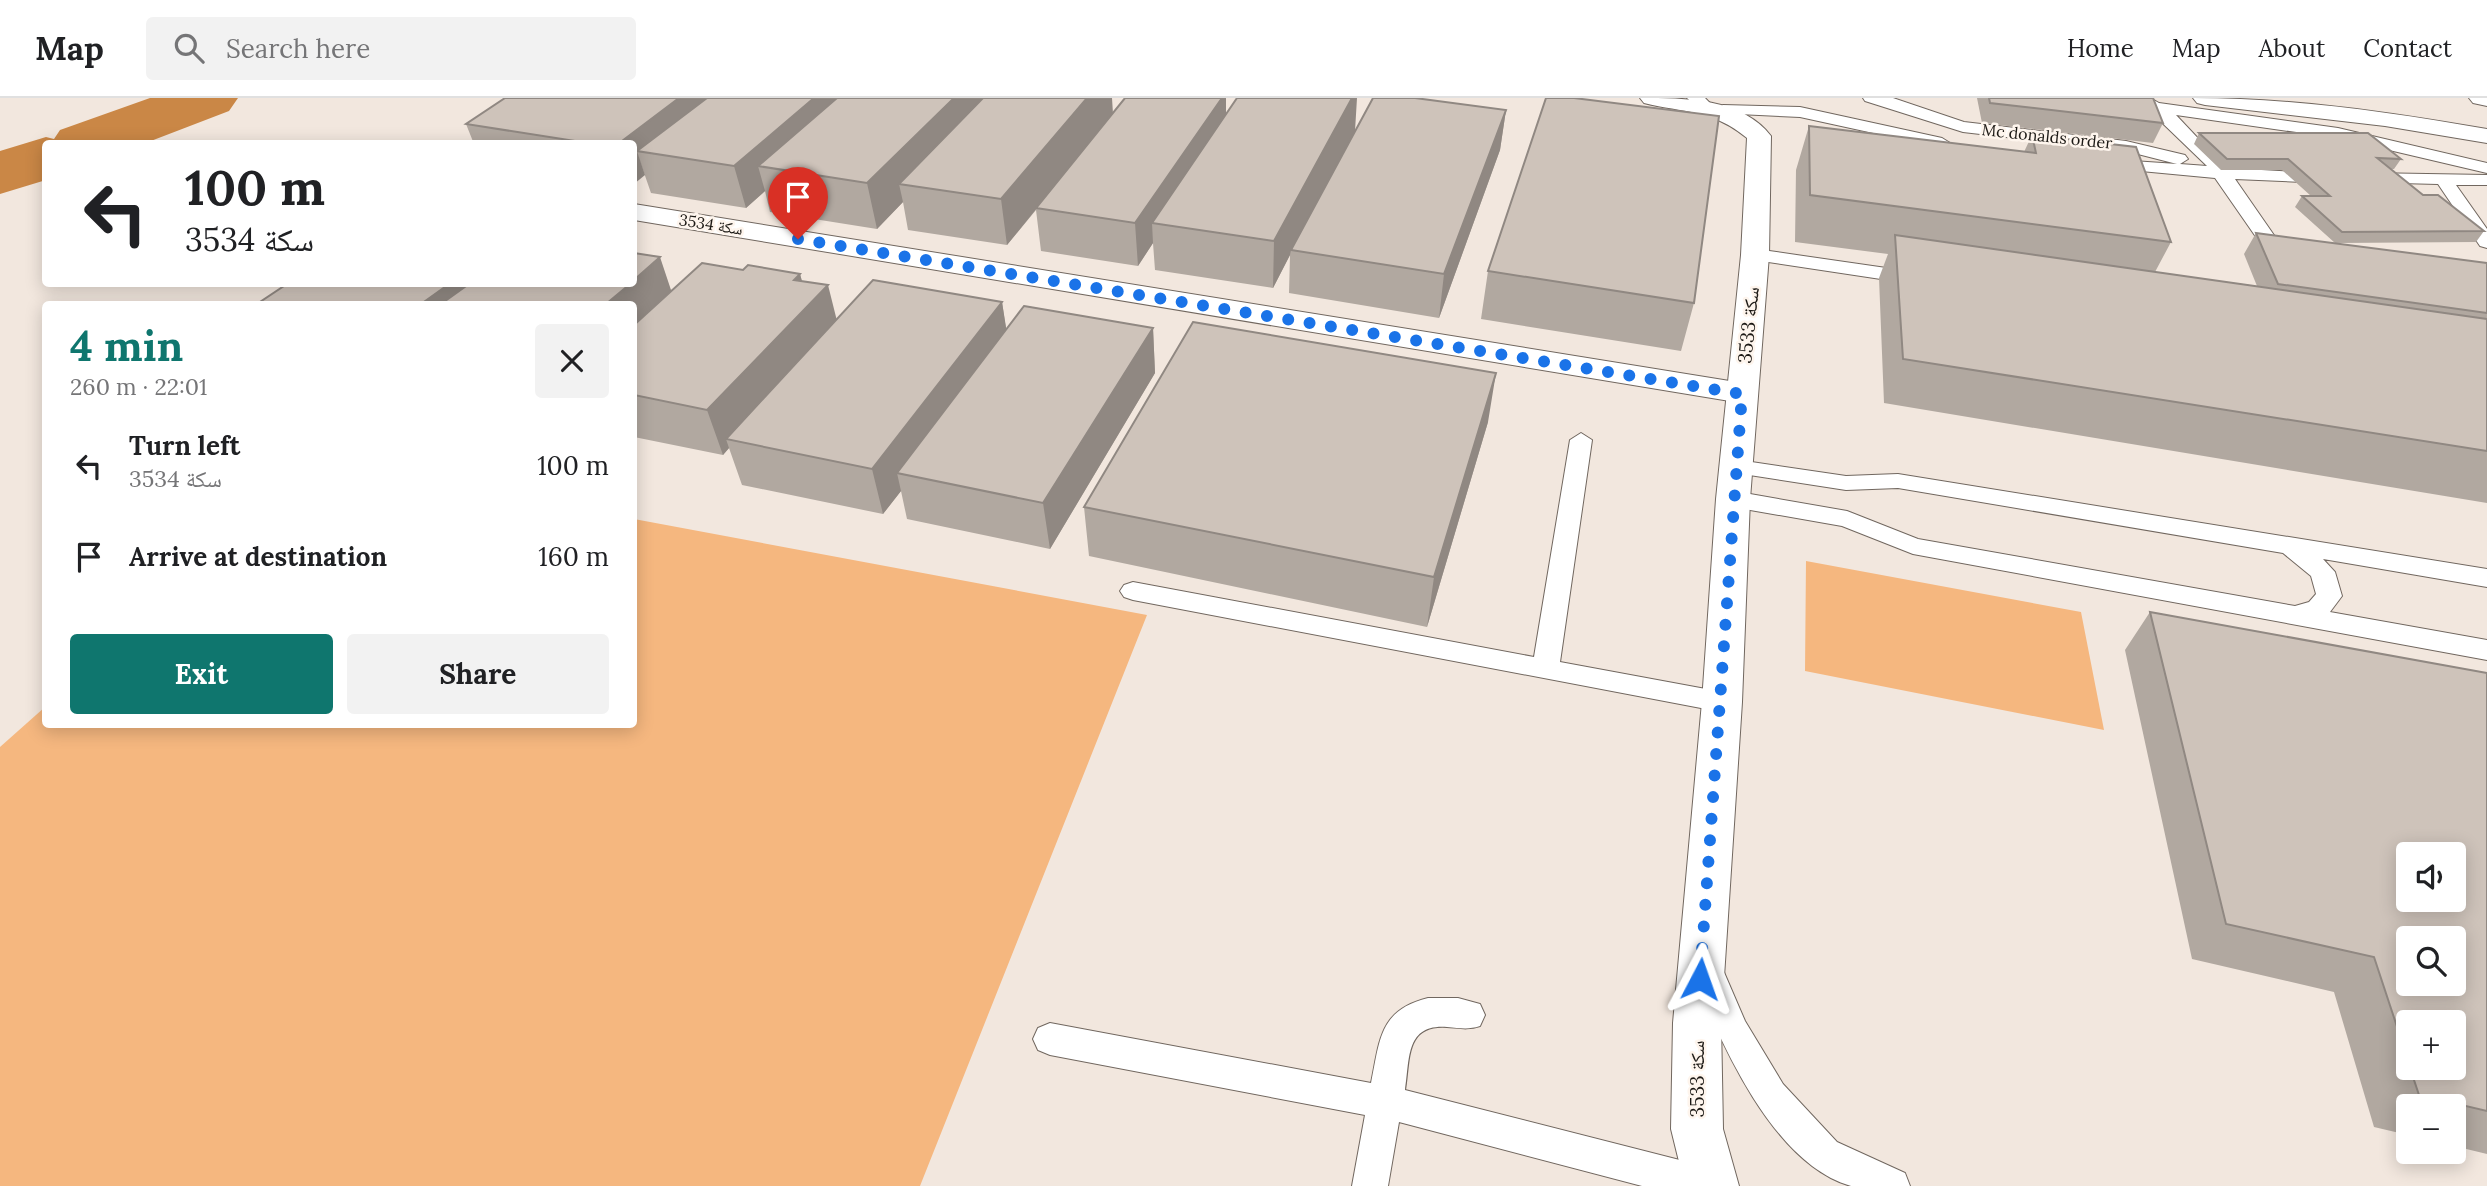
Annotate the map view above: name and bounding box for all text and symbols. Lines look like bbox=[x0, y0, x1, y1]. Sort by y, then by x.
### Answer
search box bbox=[146, 17, 636, 80]
text: Map bbox=[35, 27, 104, 69]
icon: search bbox=[170, 29, 208, 67]
text: Search here bbox=[226, 32, 370, 65]
text: Home bbox=[2067, 33, 2134, 64]
text: Map bbox=[2172, 33, 2221, 64]
text: About bbox=[2259, 33, 2325, 64]
text: Contact bbox=[2363, 33, 2452, 64]
street label: Mc donalds order bbox=[1981, 119, 2113, 153]
text: 100 m bbox=[185, 156, 325, 218]
pin bbox=[768, 167, 828, 239]
icon: left bbox=[70, 168, 161, 259]
icon: arrive bbox=[779, 178, 817, 216]
street label: سكة 3534 bbox=[678, 209, 744, 239]
text: سكة 3534 bbox=[185, 219, 314, 260]
street label: سكة 3533 bbox=[1732, 285, 1764, 365]
text: 4 min bbox=[70, 319, 183, 373]
button: close bbox=[535, 324, 609, 398]
text: 260 m · 22:01 bbox=[70, 372, 208, 401]
text: Turn left bbox=[129, 429, 240, 462]
icon: left bbox=[70, 447, 108, 485]
text: 100 m bbox=[537, 449, 609, 482]
text: سكة 3534 bbox=[129, 464, 222, 493]
icon: arrive bbox=[70, 538, 108, 576]
text: Arrive at destination bbox=[129, 540, 387, 573]
text: 160 m bbox=[538, 540, 609, 573]
button: Exit bbox=[70, 634, 333, 714]
button: Share bbox=[347, 634, 609, 714]
map controls bbox=[2396, 842, 2466, 1164]
button: sound bbox=[2396, 842, 2466, 912]
button: search bbox=[2396, 926, 2466, 996]
position arrow bbox=[1663, 942, 1737, 1016]
button: + bbox=[2396, 1010, 2466, 1080]
street label: سكة 3533 bbox=[1685, 1041, 1709, 1117]
button: − bbox=[2396, 1094, 2466, 1164]

